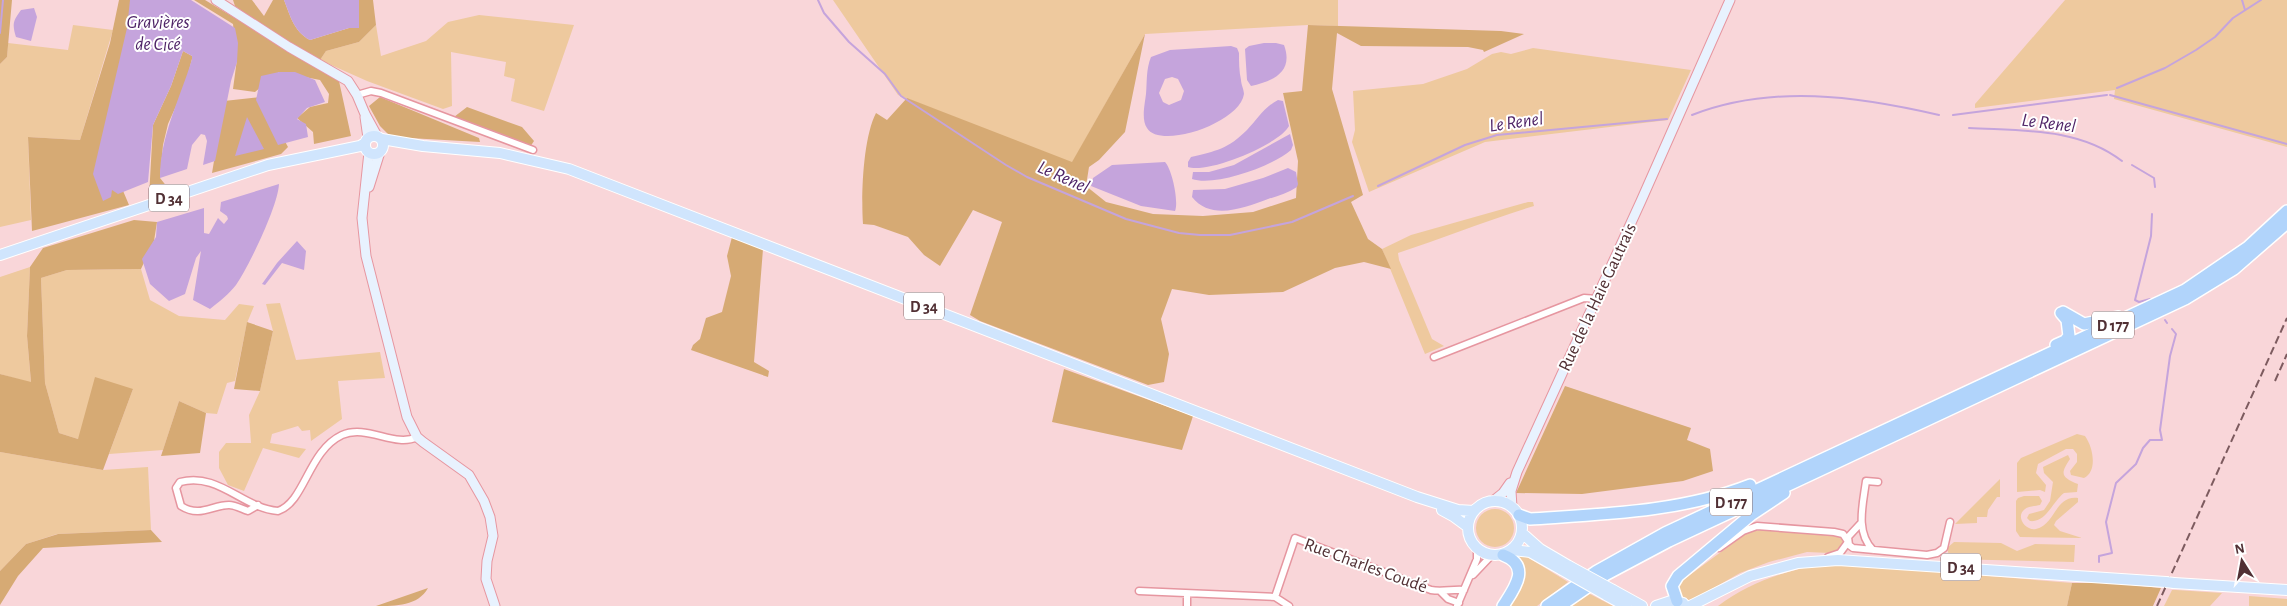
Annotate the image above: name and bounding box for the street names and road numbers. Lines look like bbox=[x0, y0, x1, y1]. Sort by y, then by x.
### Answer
road number: D 34 bbox=[149, 184, 189, 212]
street label: Rue de la Haie Gautrais bbox=[1556, 221, 1640, 374]
road number: D 34 bbox=[904, 292, 944, 320]
road number: D 177 bbox=[2092, 312, 2134, 338]
road number: D 177 bbox=[1710, 488, 1752, 516]
street label: Rue Charles Coudé bbox=[1302, 535, 1430, 597]
road number: D 34 bbox=[1941, 554, 1981, 580]

